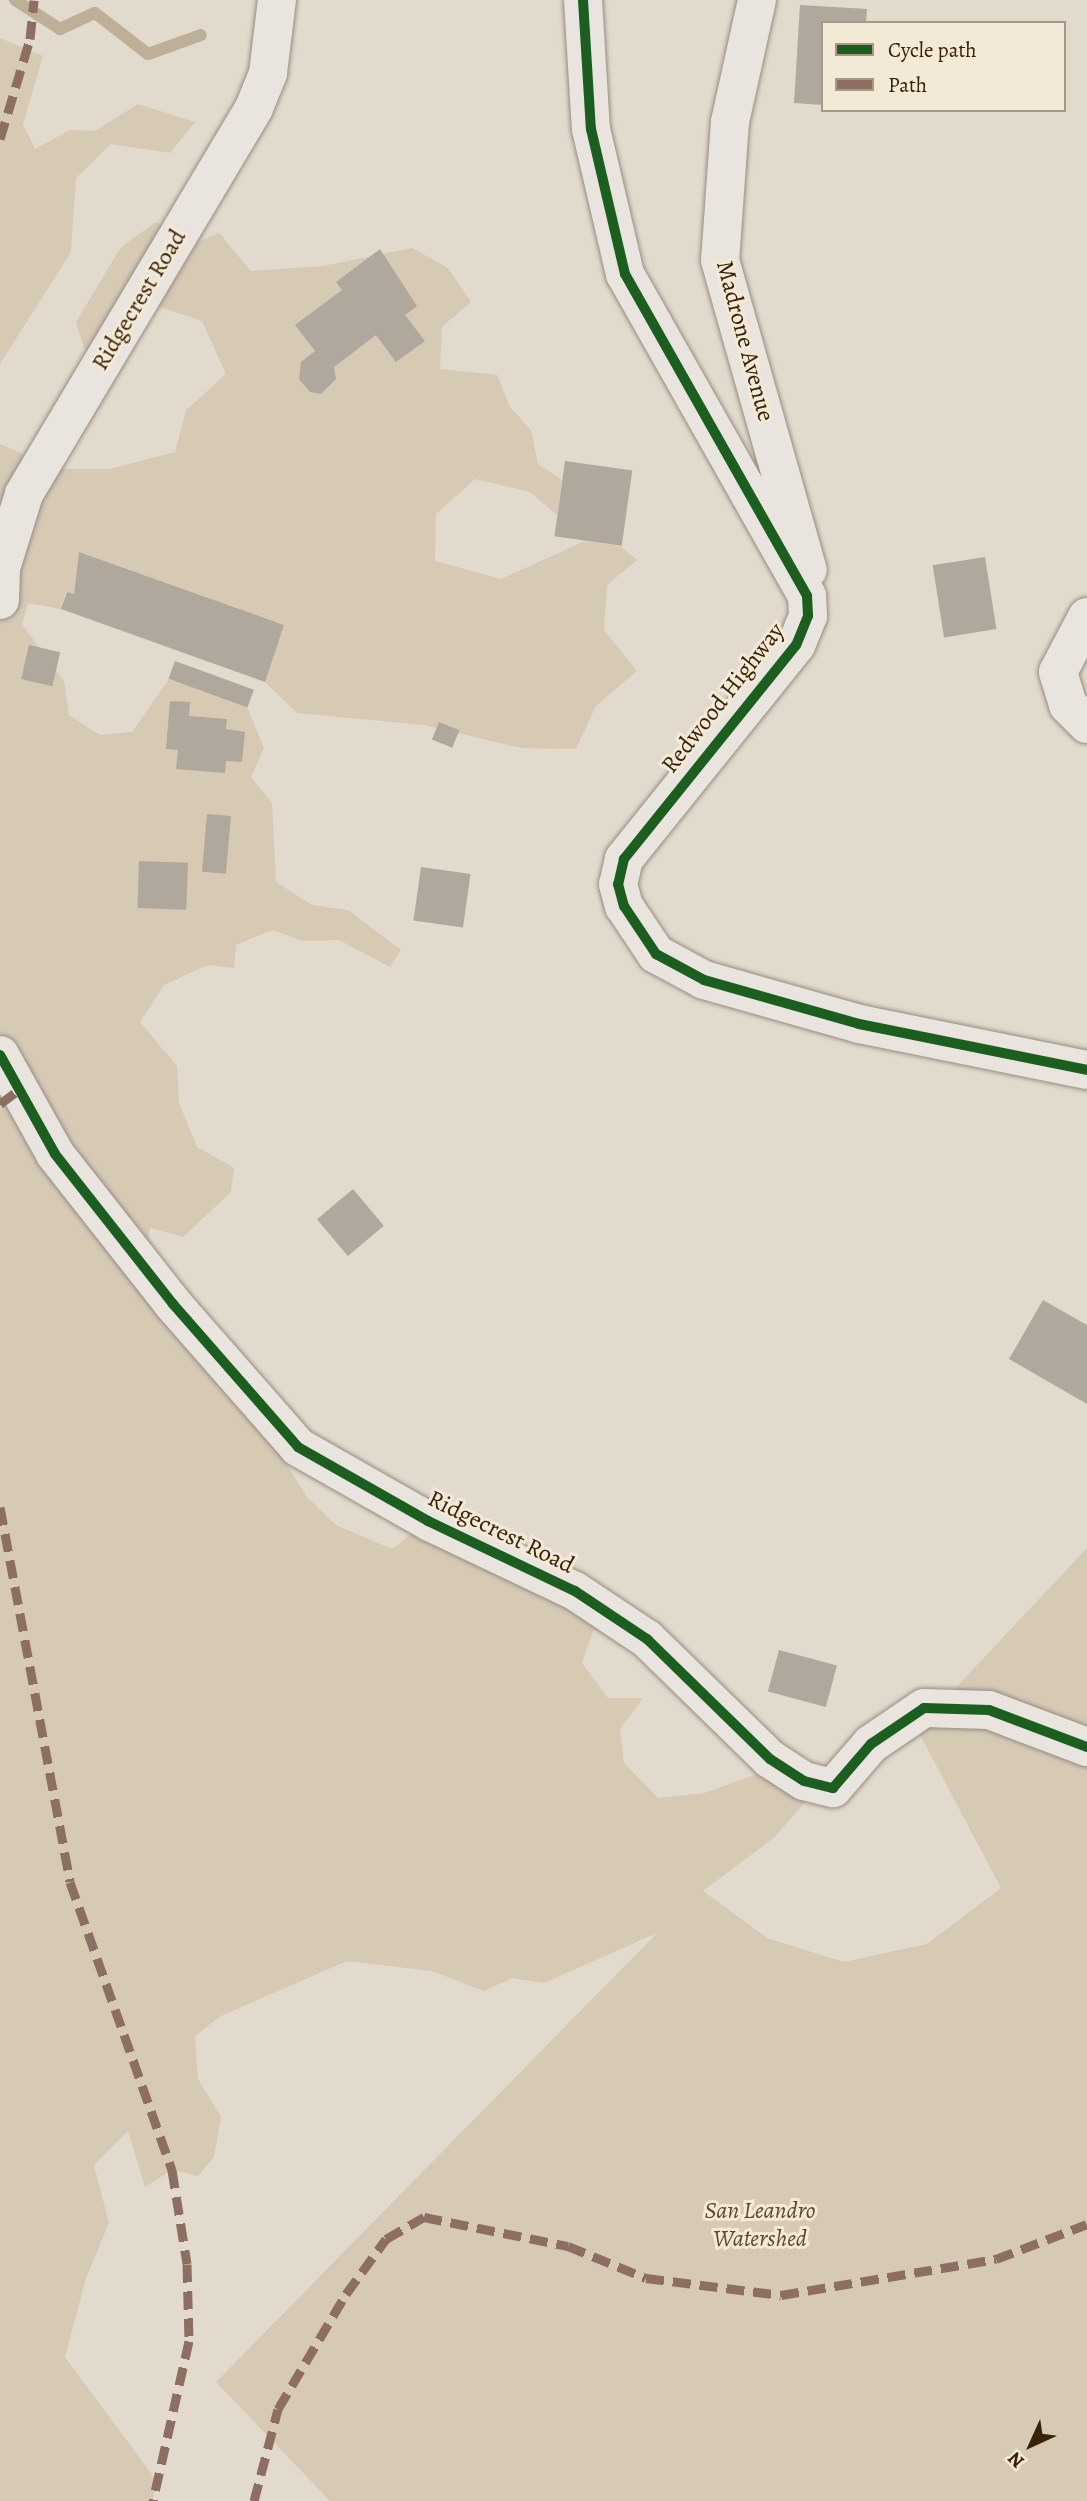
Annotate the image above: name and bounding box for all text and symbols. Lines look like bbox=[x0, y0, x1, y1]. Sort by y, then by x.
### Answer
legend bbox=[821, 21, 1066, 112]
text: Cycle path bbox=[888, 36, 977, 64]
text: Path bbox=[888, 71, 927, 99]
street label: Ridgecrest Road bbox=[86, 224, 192, 376]
street label: Madrone Avenue bbox=[710, 257, 780, 425]
street label: Redwood Highway bbox=[655, 617, 791, 779]
street label: Ridgecrest Road bbox=[423, 1484, 579, 1580]
park label: San Leandro Watershed bbox=[705, 2197, 815, 2253]
north arrow bbox=[996, 2410, 1066, 2480]
text: N bbox=[1002, 2446, 1030, 2474]

